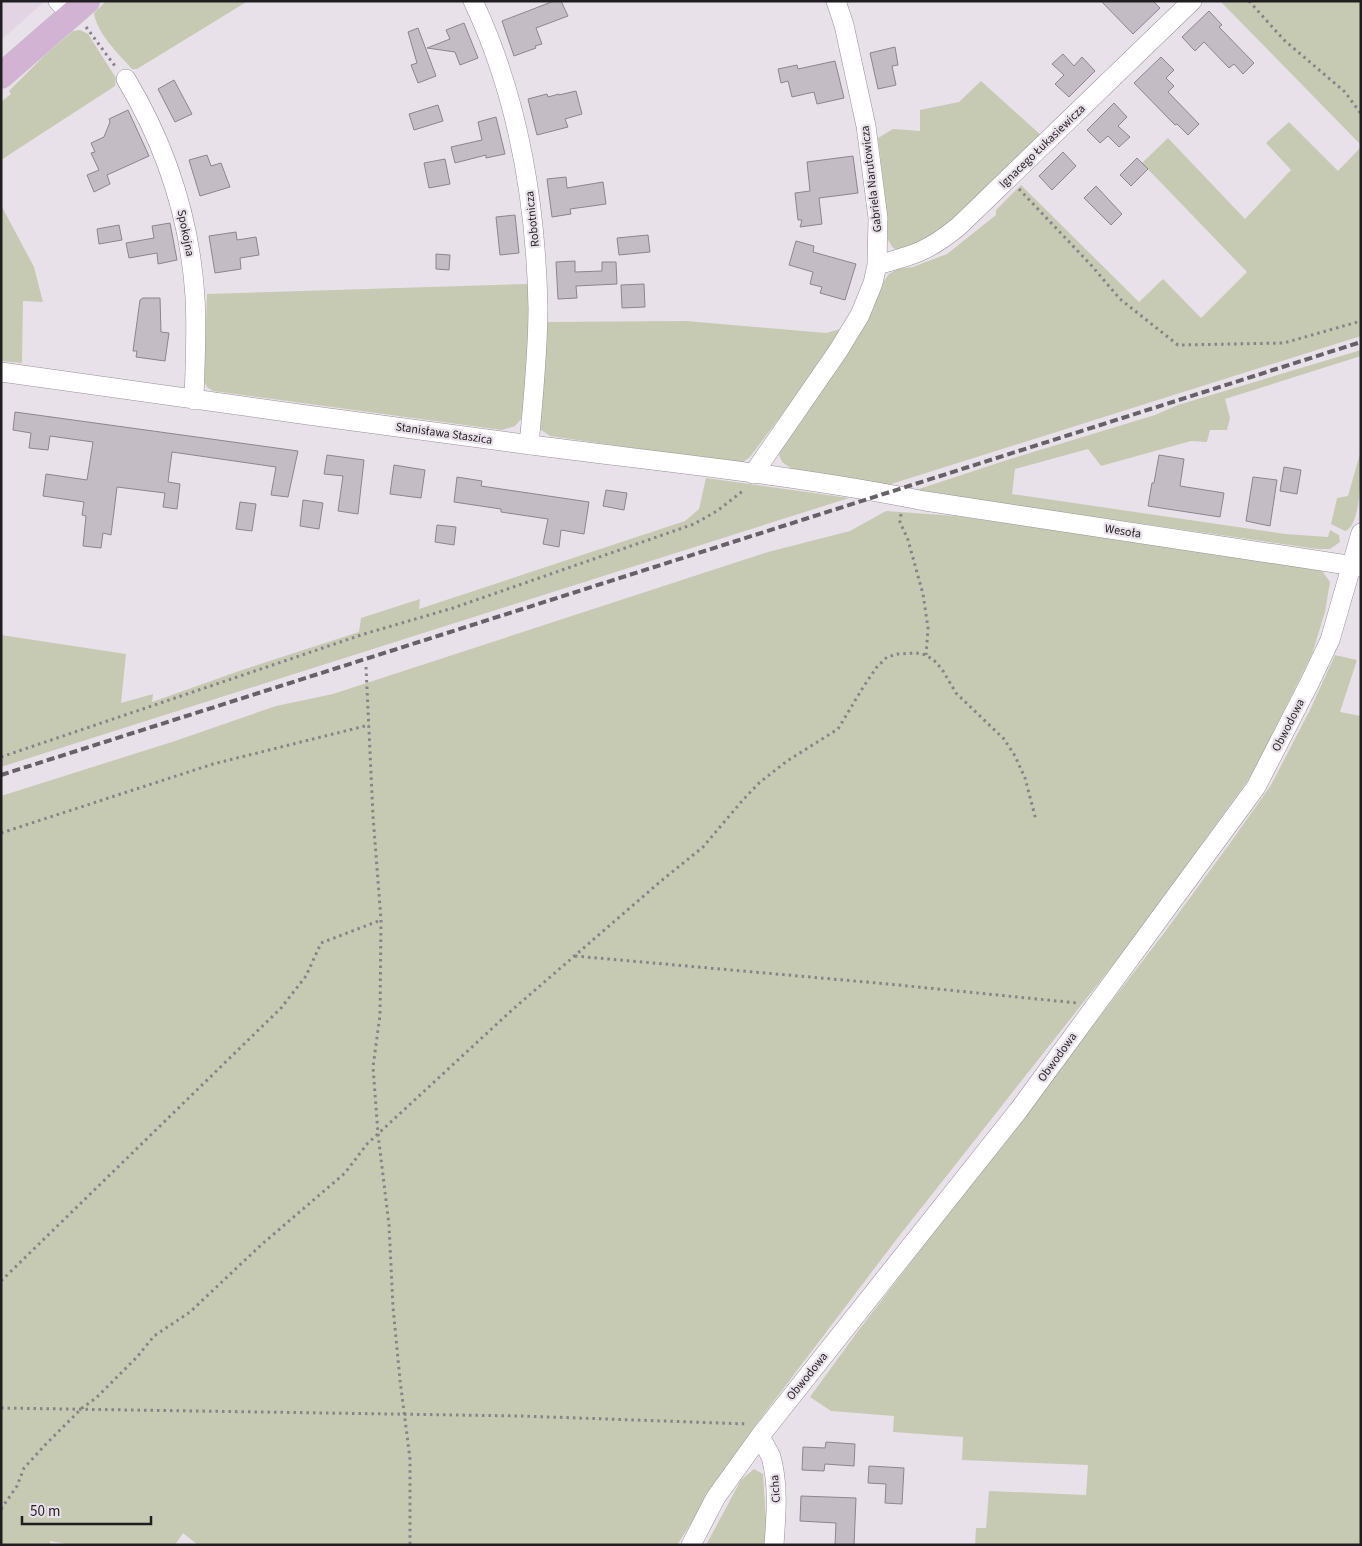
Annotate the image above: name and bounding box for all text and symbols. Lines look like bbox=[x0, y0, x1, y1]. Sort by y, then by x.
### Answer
street label: Ignacego Łukasiewicza bbox=[995, 101, 1089, 192]
street label: Gabriela Narutowicza bbox=[857, 125, 886, 233]
street label: Robotnicza bbox=[521, 190, 544, 248]
street label: Spokojna bbox=[173, 208, 198, 258]
street label: Stanisława Staszica bbox=[394, 418, 493, 449]
street label: Wesoła bbox=[1104, 520, 1142, 543]
street label: Obwodowa bbox=[1268, 696, 1309, 755]
street label: Obwodowa bbox=[1034, 1029, 1081, 1085]
street label: Obwodowa bbox=[783, 1349, 832, 1404]
street label: Cicha bbox=[766, 1474, 785, 1503]
scale bar bbox=[22, 1494, 151, 1526]
text: 50 m bbox=[30, 1501, 60, 1522]

